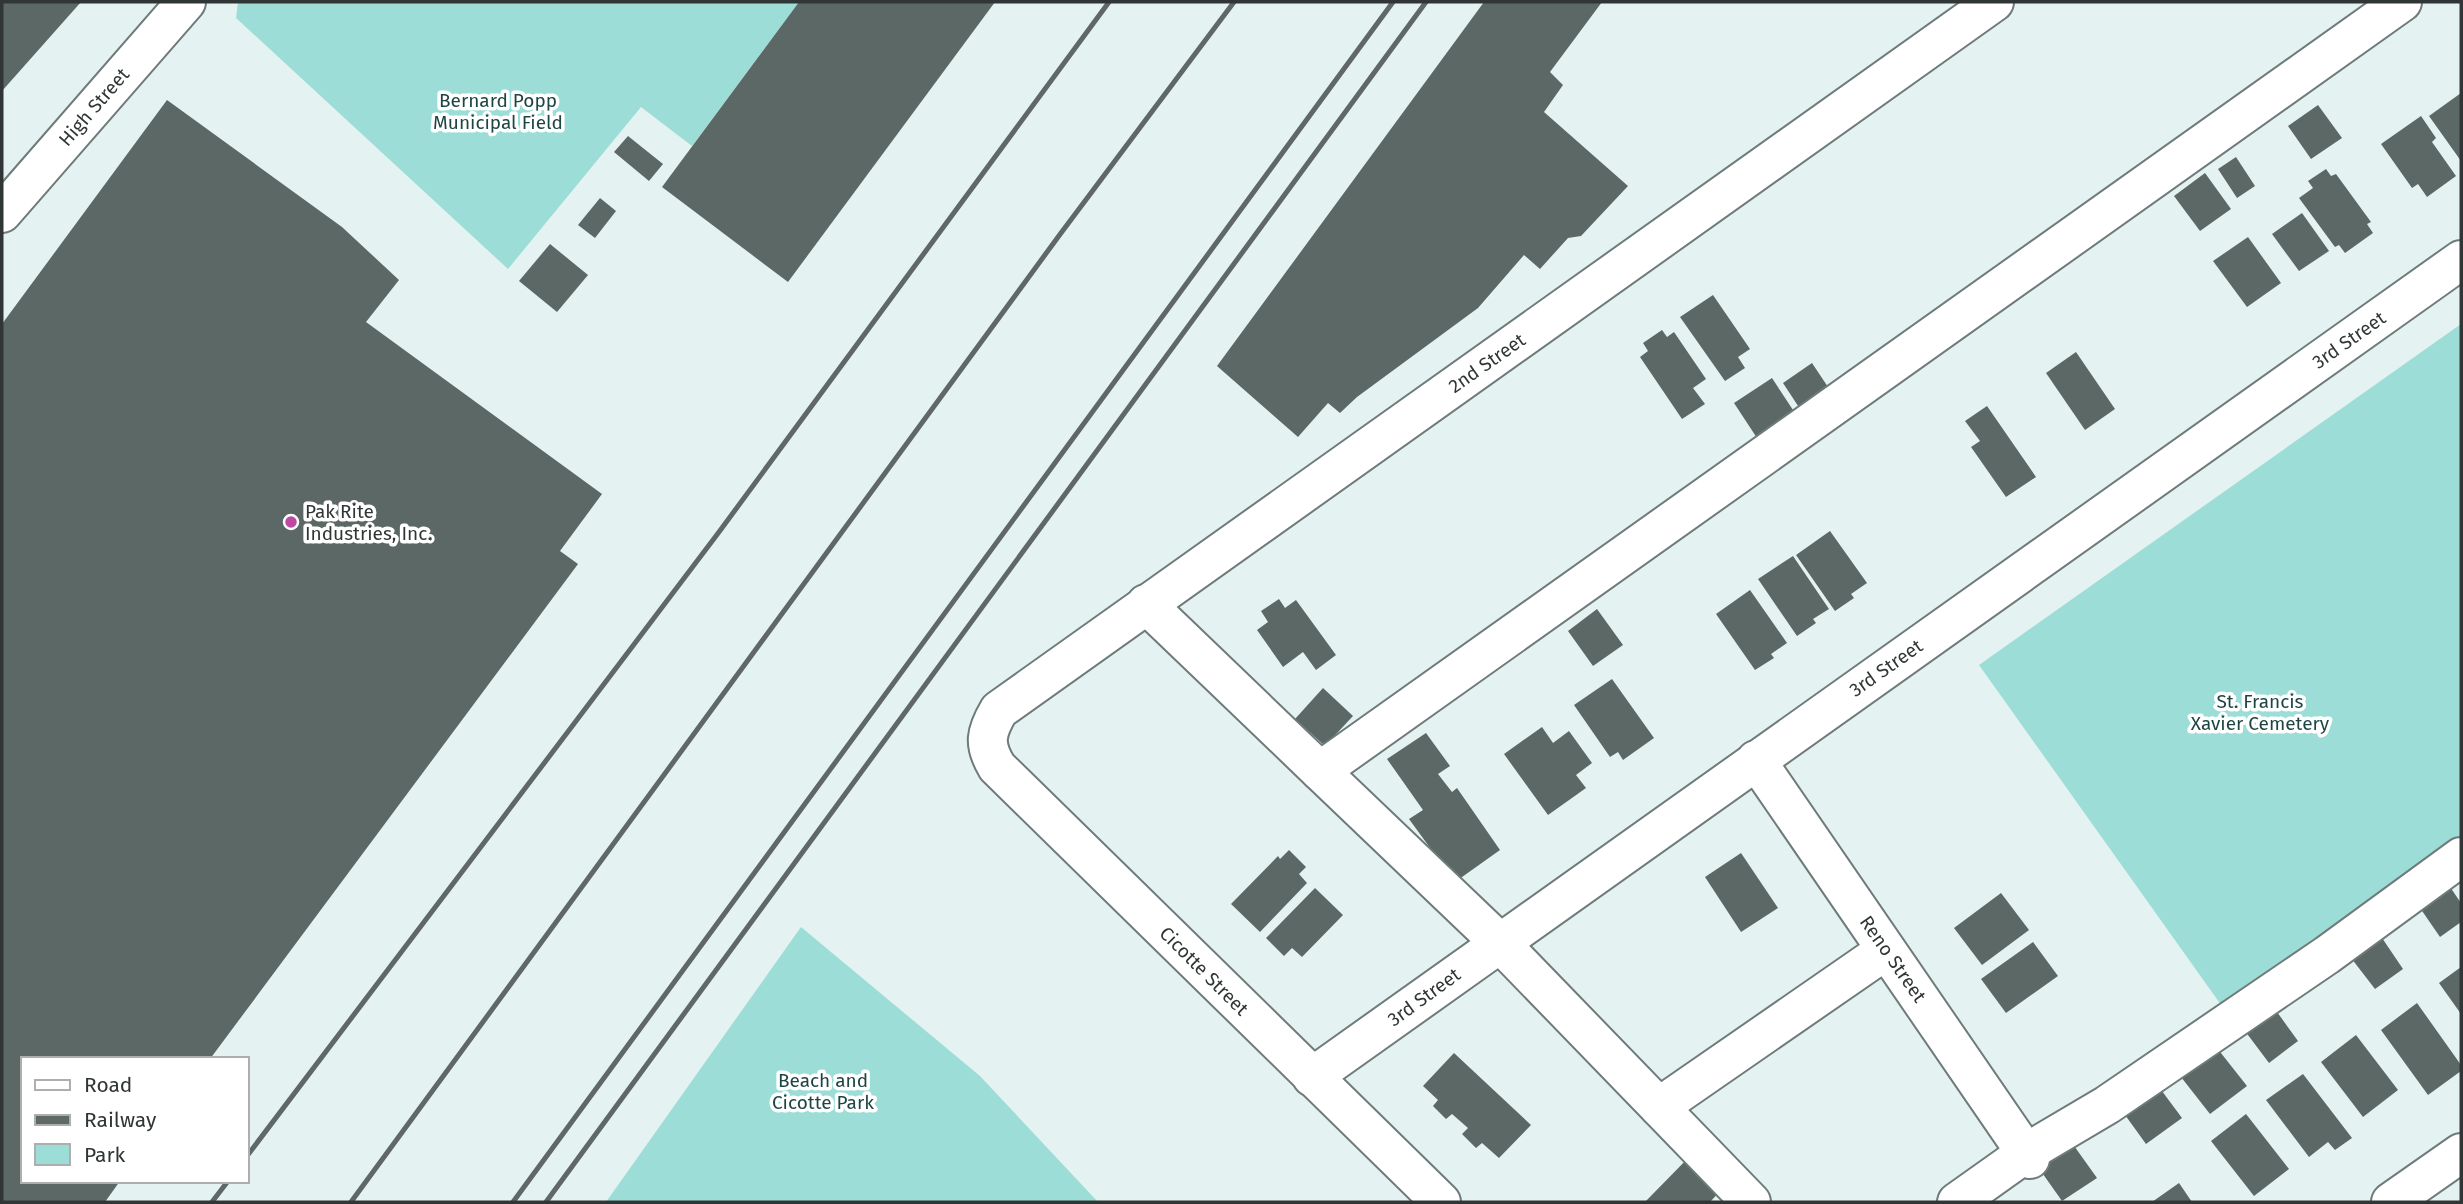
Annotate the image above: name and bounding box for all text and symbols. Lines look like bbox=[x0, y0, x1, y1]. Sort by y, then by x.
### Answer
street label: High Street bbox=[54, 63, 134, 151]
park label: Bernard Popp Municipal Field bbox=[433, 89, 563, 134]
street label: 3rd Street bbox=[2308, 306, 2390, 374]
street label: 2nd Street bbox=[1444, 328, 1530, 398]
place label: Pak Rite Industries, Inc. bbox=[305, 500, 432, 545]
marker: Pak Rite Industries, Inc. bbox=[283, 514, 299, 530]
street label: 3rd Street bbox=[1845, 634, 1927, 702]
park label: St. Francis Xavier Cemetery bbox=[2191, 690, 2330, 735]
street label: Reno Street bbox=[1855, 911, 1931, 1007]
street label: Cicotte Street bbox=[1155, 922, 1253, 1020]
street label: 3rd Street bbox=[1383, 963, 1465, 1031]
legend bbox=[21, 1057, 248, 1183]
park label: Beach and Cicotte Park bbox=[772, 1069, 874, 1114]
text: Road bbox=[84, 1072, 132, 1098]
text: Railway bbox=[84, 1107, 157, 1133]
text: Park bbox=[84, 1142, 126, 1168]

